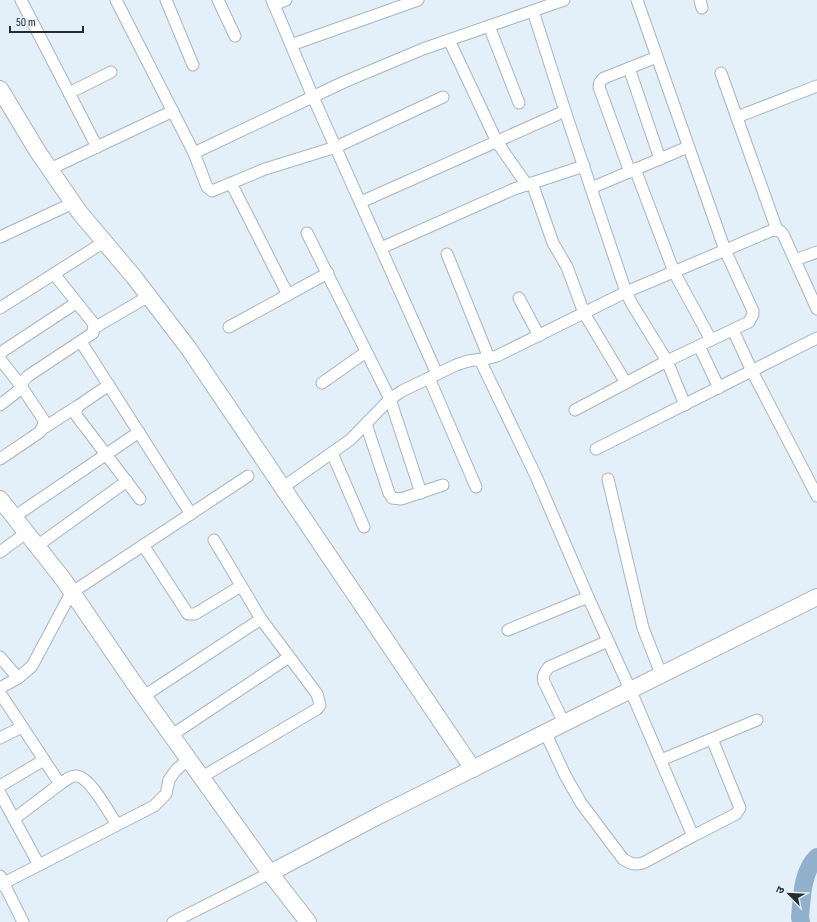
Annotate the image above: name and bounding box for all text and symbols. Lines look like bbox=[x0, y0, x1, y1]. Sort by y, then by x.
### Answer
scale bar bbox=[10, 8, 83, 34]
text: 50 m bbox=[16, 15, 36, 30]
north arrow bbox=[769, 874, 809, 914]
text: उ bbox=[773, 884, 788, 896]

